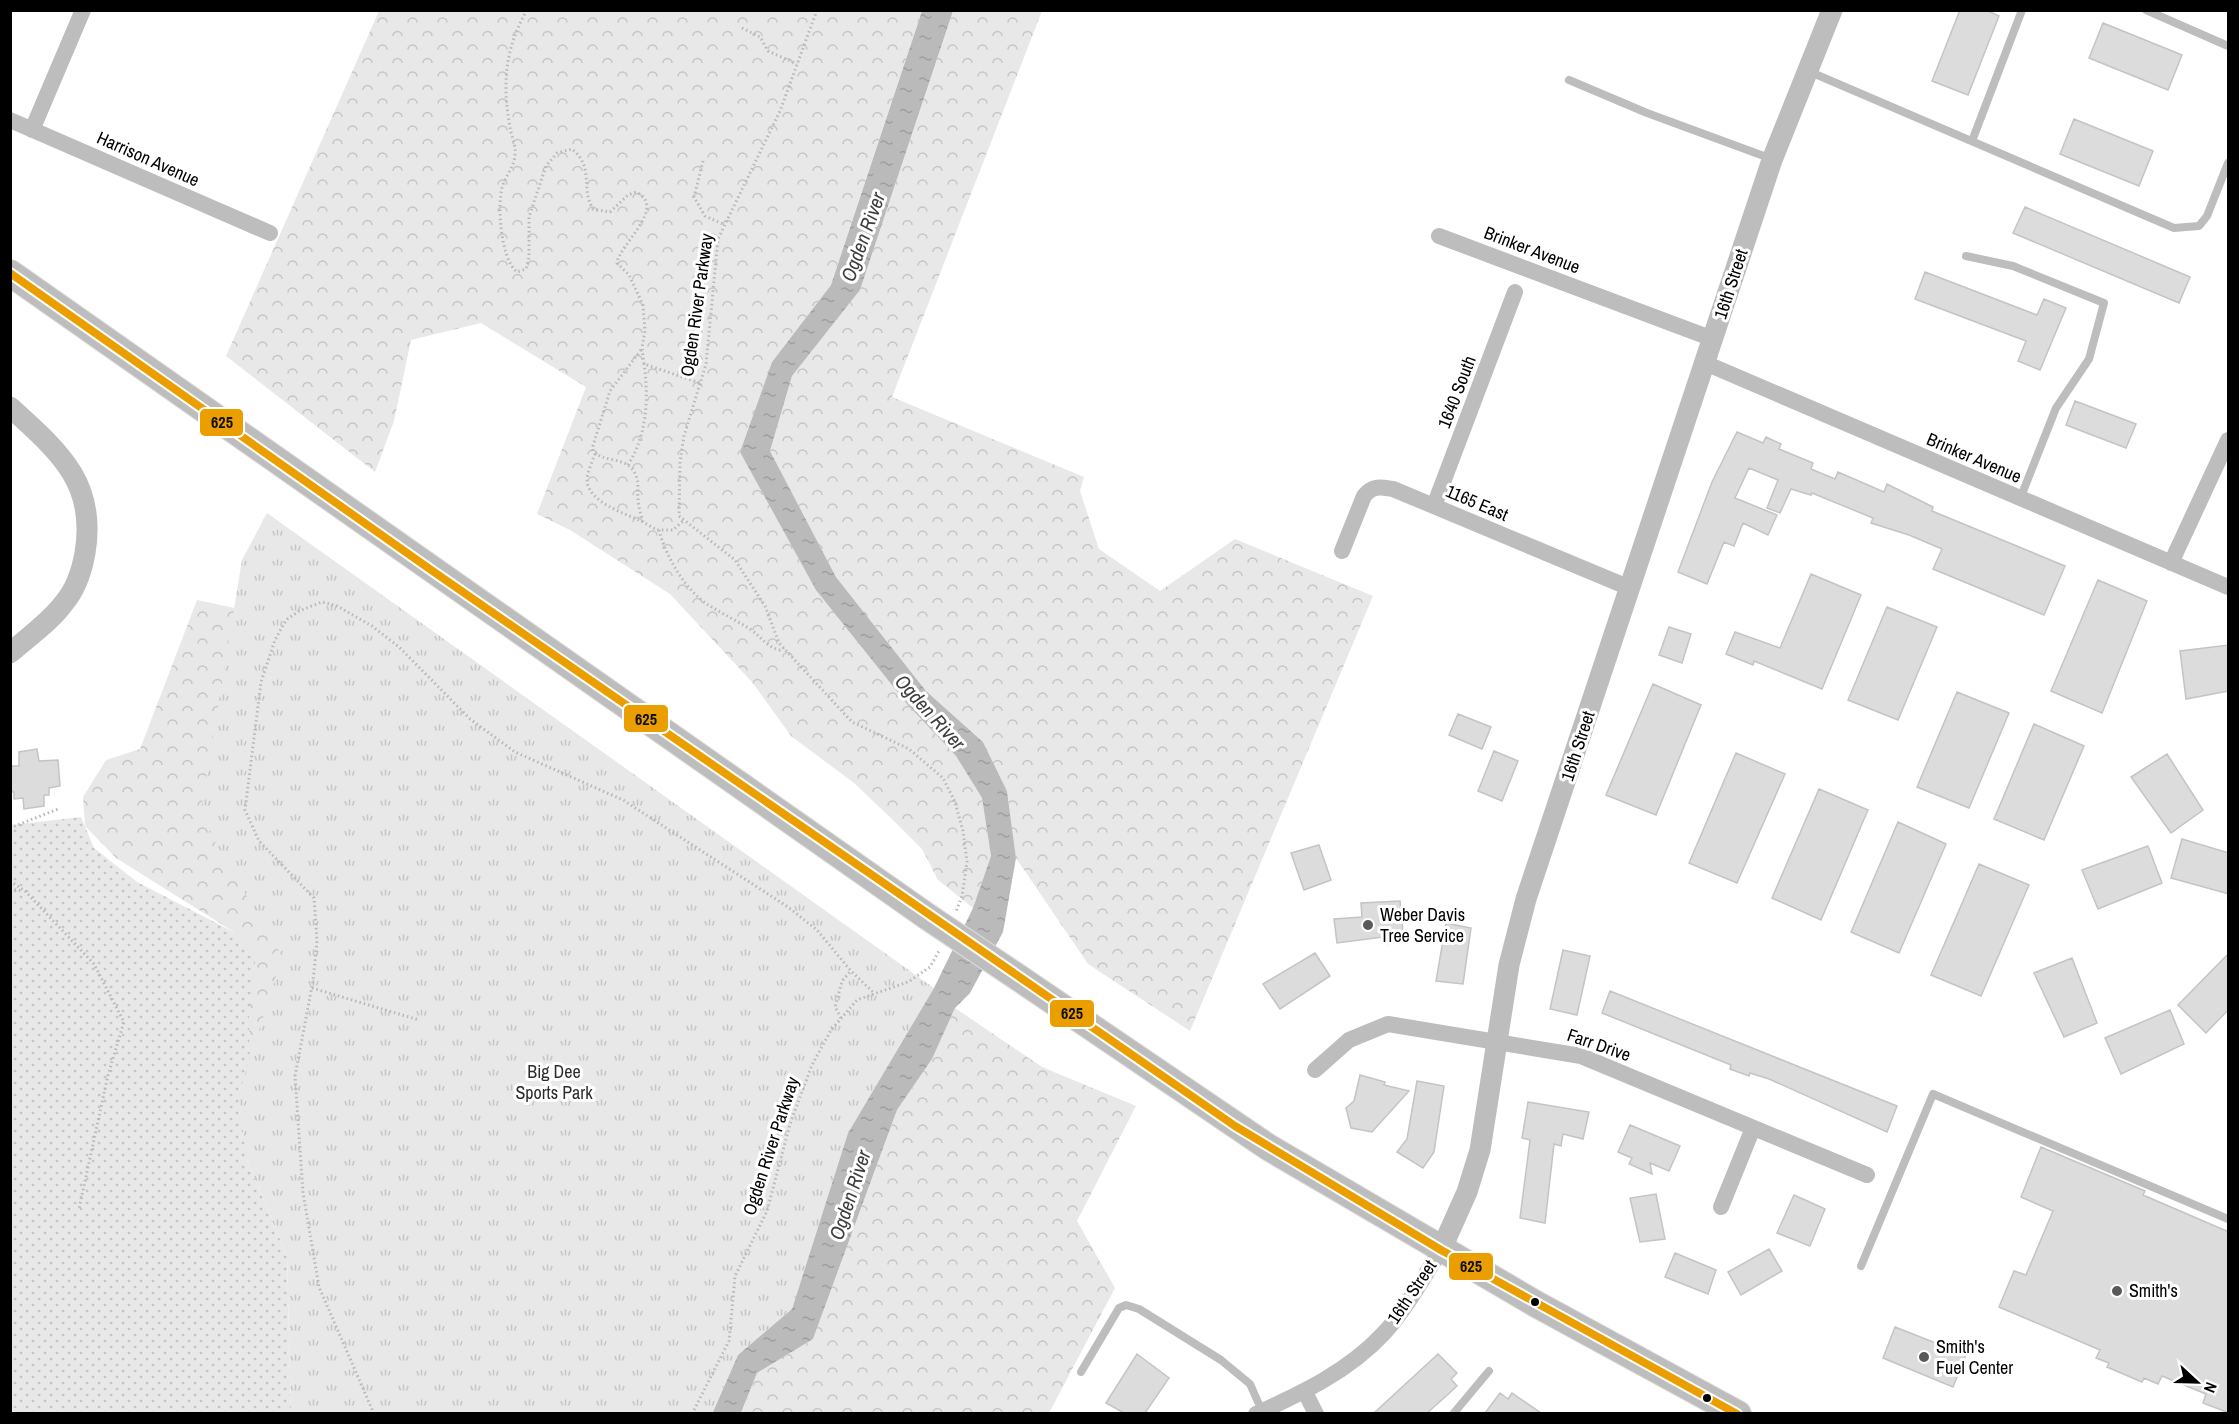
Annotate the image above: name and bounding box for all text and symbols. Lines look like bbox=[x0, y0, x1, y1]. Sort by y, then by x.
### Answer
street label: Harrison Avenue bbox=[93, 125, 203, 192]
water label: Ogden River bbox=[834, 188, 891, 285]
street label: Brinker Avenue bbox=[1481, 220, 1584, 279]
street label: Ogden River Parkway bbox=[674, 231, 719, 378]
street label: 16th Street bbox=[1707, 246, 1754, 322]
street label: 1640 South bbox=[1431, 352, 1482, 432]
line badge: 625 bbox=[199, 408, 244, 437]
text: 625 bbox=[211, 411, 233, 433]
street label: Brinker Avenue bbox=[1923, 426, 2025, 489]
street label: 1165 East bbox=[1442, 478, 1512, 527]
water label: Ogden River bbox=[889, 668, 972, 756]
line badge: 625 bbox=[623, 704, 669, 733]
text: 625 bbox=[635, 708, 657, 730]
street label: 16th Street bbox=[1554, 708, 1601, 784]
place label: Weber Davis Tree Service bbox=[1380, 902, 1465, 948]
marker: Weber Davis Tree Service bbox=[1361, 918, 1375, 932]
line badge: 625 bbox=[1049, 999, 1095, 1028]
text: 625 bbox=[1061, 1002, 1083, 1024]
street label: Farr Drive bbox=[1564, 1022, 1634, 1067]
park label: Big Dee Sports Park bbox=[515, 1059, 593, 1105]
street label: Ogden River Parkway bbox=[736, 1073, 805, 1218]
water label: Ogden River bbox=[822, 1146, 877, 1243]
line badge: 625 bbox=[1448, 1252, 1494, 1281]
street label: 16th Street bbox=[1381, 1255, 1442, 1329]
text: 625 bbox=[1460, 1255, 1482, 1277]
place label: Smith's bbox=[2129, 1278, 2178, 1303]
marker: Smith's bbox=[2110, 1284, 2124, 1298]
unlabelled marker bbox=[1529, 1296, 1541, 1308]
place label: Smith's Fuel Center bbox=[1936, 1334, 2013, 1380]
marker: Smith's Fuel Center bbox=[1917, 1350, 1931, 1364]
north arrow bbox=[2167, 1352, 2227, 1412]
text: N bbox=[2199, 1379, 2223, 1396]
unlabelled marker bbox=[1701, 1392, 1713, 1404]

